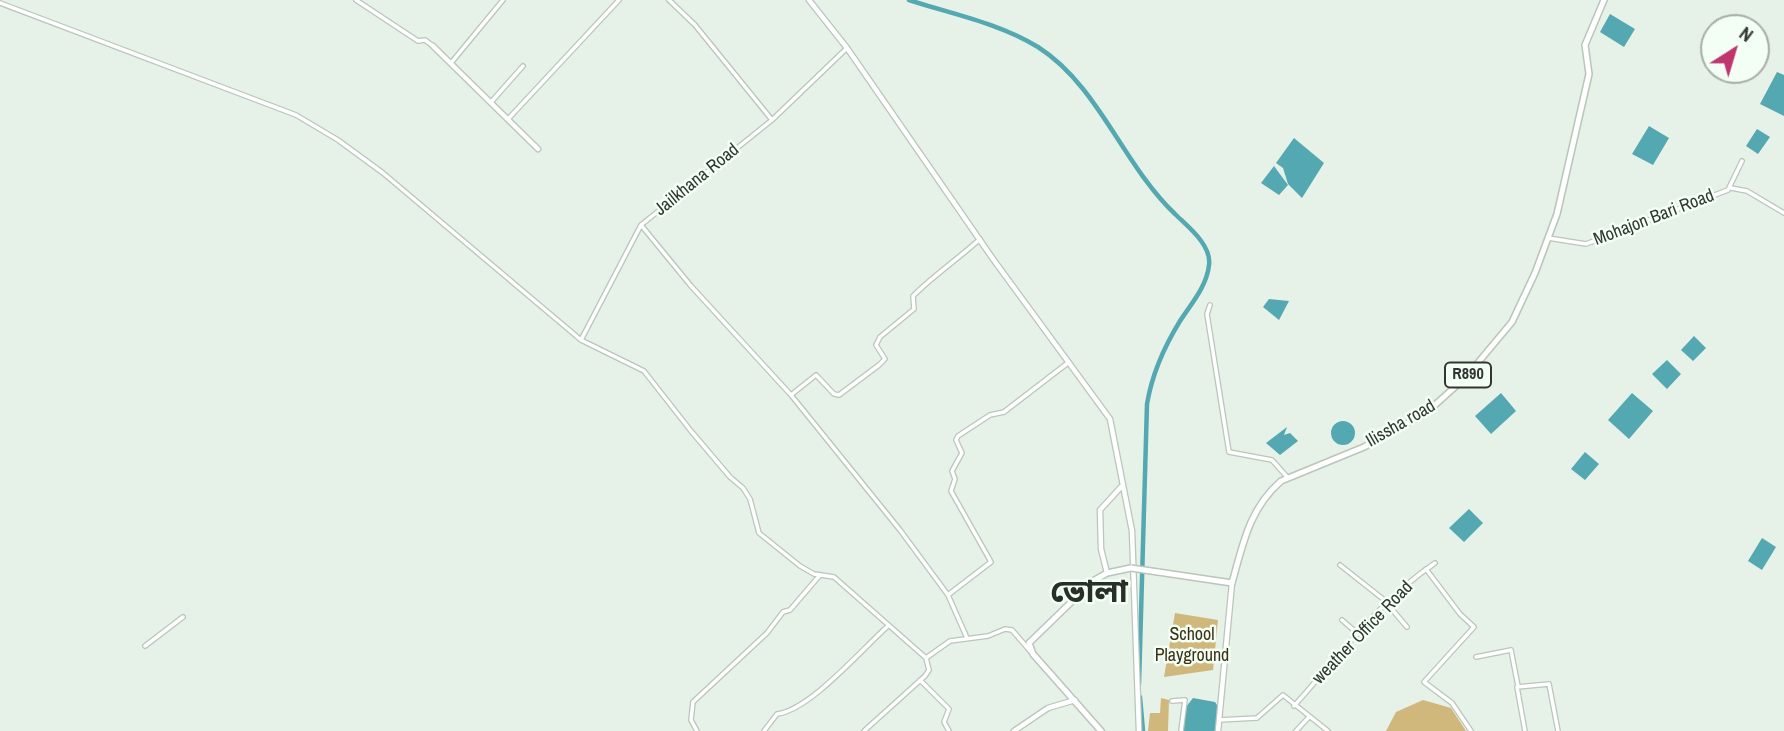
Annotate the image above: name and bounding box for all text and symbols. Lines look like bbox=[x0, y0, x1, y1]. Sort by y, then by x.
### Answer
north arrow bbox=[1700, 14, 1770, 84]
text: N bbox=[1734, 20, 1759, 48]
street label: Jailkhana Road bbox=[650, 139, 744, 221]
street label: Mohajon Bari Road bbox=[1591, 185, 1717, 251]
road number: R890 bbox=[1445, 362, 1491, 388]
street label: Ilissha road bbox=[1363, 396, 1439, 452]
district label: ভোলা bbox=[1050, 574, 1128, 612]
street label: weather Office Road bbox=[1308, 577, 1418, 689]
park label: School Playground bbox=[1155, 624, 1229, 666]

